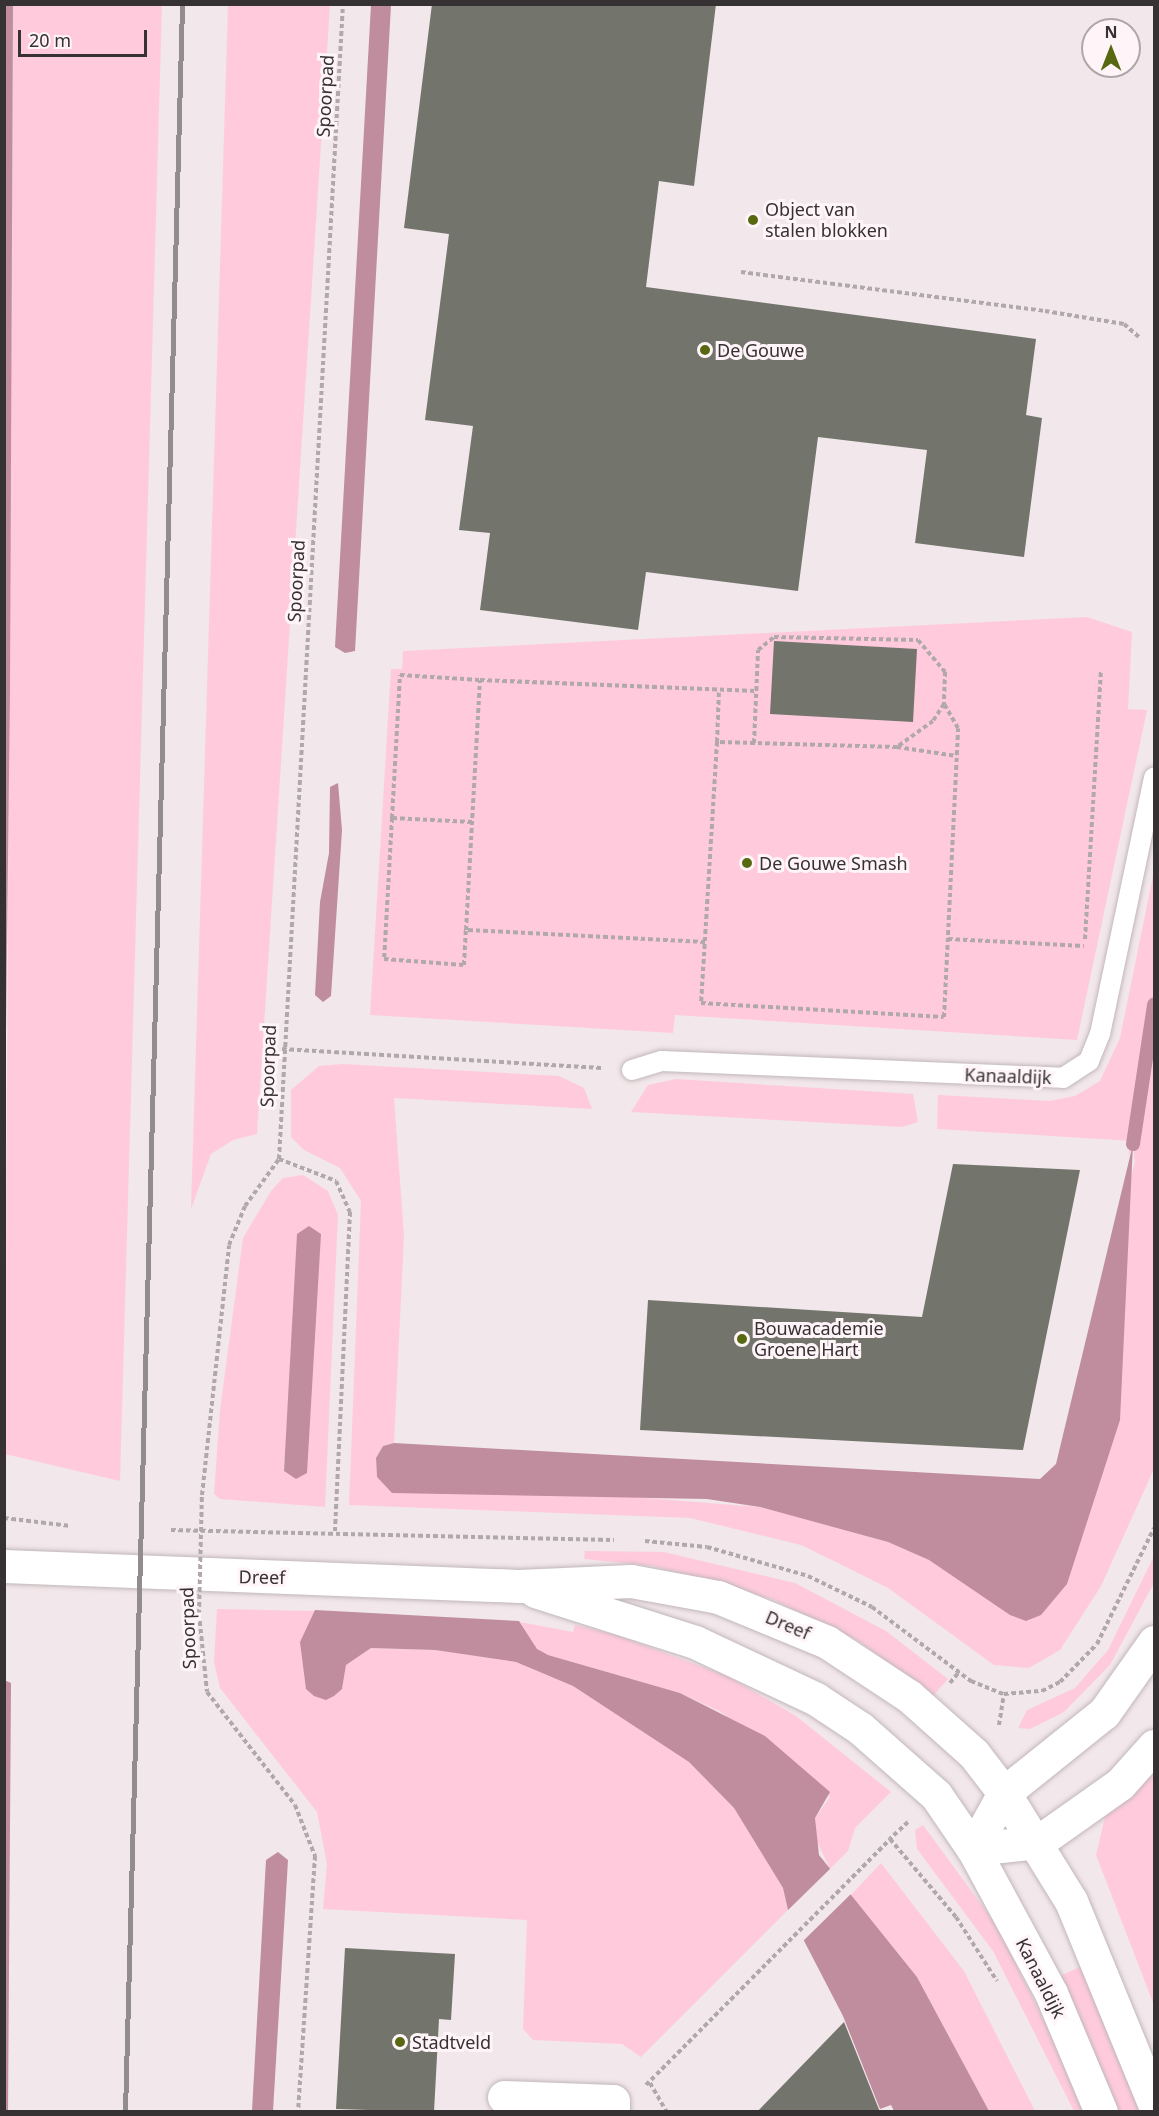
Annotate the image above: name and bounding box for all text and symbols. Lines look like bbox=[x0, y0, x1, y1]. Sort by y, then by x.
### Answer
scale bar bbox=[21, 18, 150, 56]
north arrow bbox=[1081, 18, 1141, 78]
text: N bbox=[1104, 21, 1118, 43]
text: 20 m bbox=[29, 28, 71, 52]
street label: Spoorpad bbox=[312, 54, 338, 138]
place label: Object van stalen blokken bbox=[765, 199, 888, 242]
marker: Object van stalen blokken bbox=[746, 213, 760, 227]
place label: De Gouwe bbox=[717, 339, 804, 361]
marker: De Gouwe bbox=[698, 343, 712, 357]
street label: Spoorpad bbox=[283, 539, 309, 623]
place label: De Gouwe Smash bbox=[759, 852, 908, 874]
marker: De Gouwe Smash bbox=[740, 856, 754, 870]
street label: Spoorpad bbox=[256, 1024, 280, 1108]
street label: Kanaaldijk bbox=[964, 1064, 1052, 1088]
place label: Bouwacademie Groene Hart bbox=[754, 1318, 884, 1360]
marker: Bouwacademie Groene Hart bbox=[735, 1332, 749, 1346]
street label: Dreef bbox=[238, 1566, 286, 1588]
street label: Spoorpad bbox=[176, 1586, 200, 1670]
street label: Dreef bbox=[762, 1606, 814, 1644]
street label: Kanaaldijk bbox=[1012, 1934, 1070, 2022]
place label: Stadtveld bbox=[412, 2031, 491, 2053]
marker: Stadtveld bbox=[393, 2035, 407, 2049]

